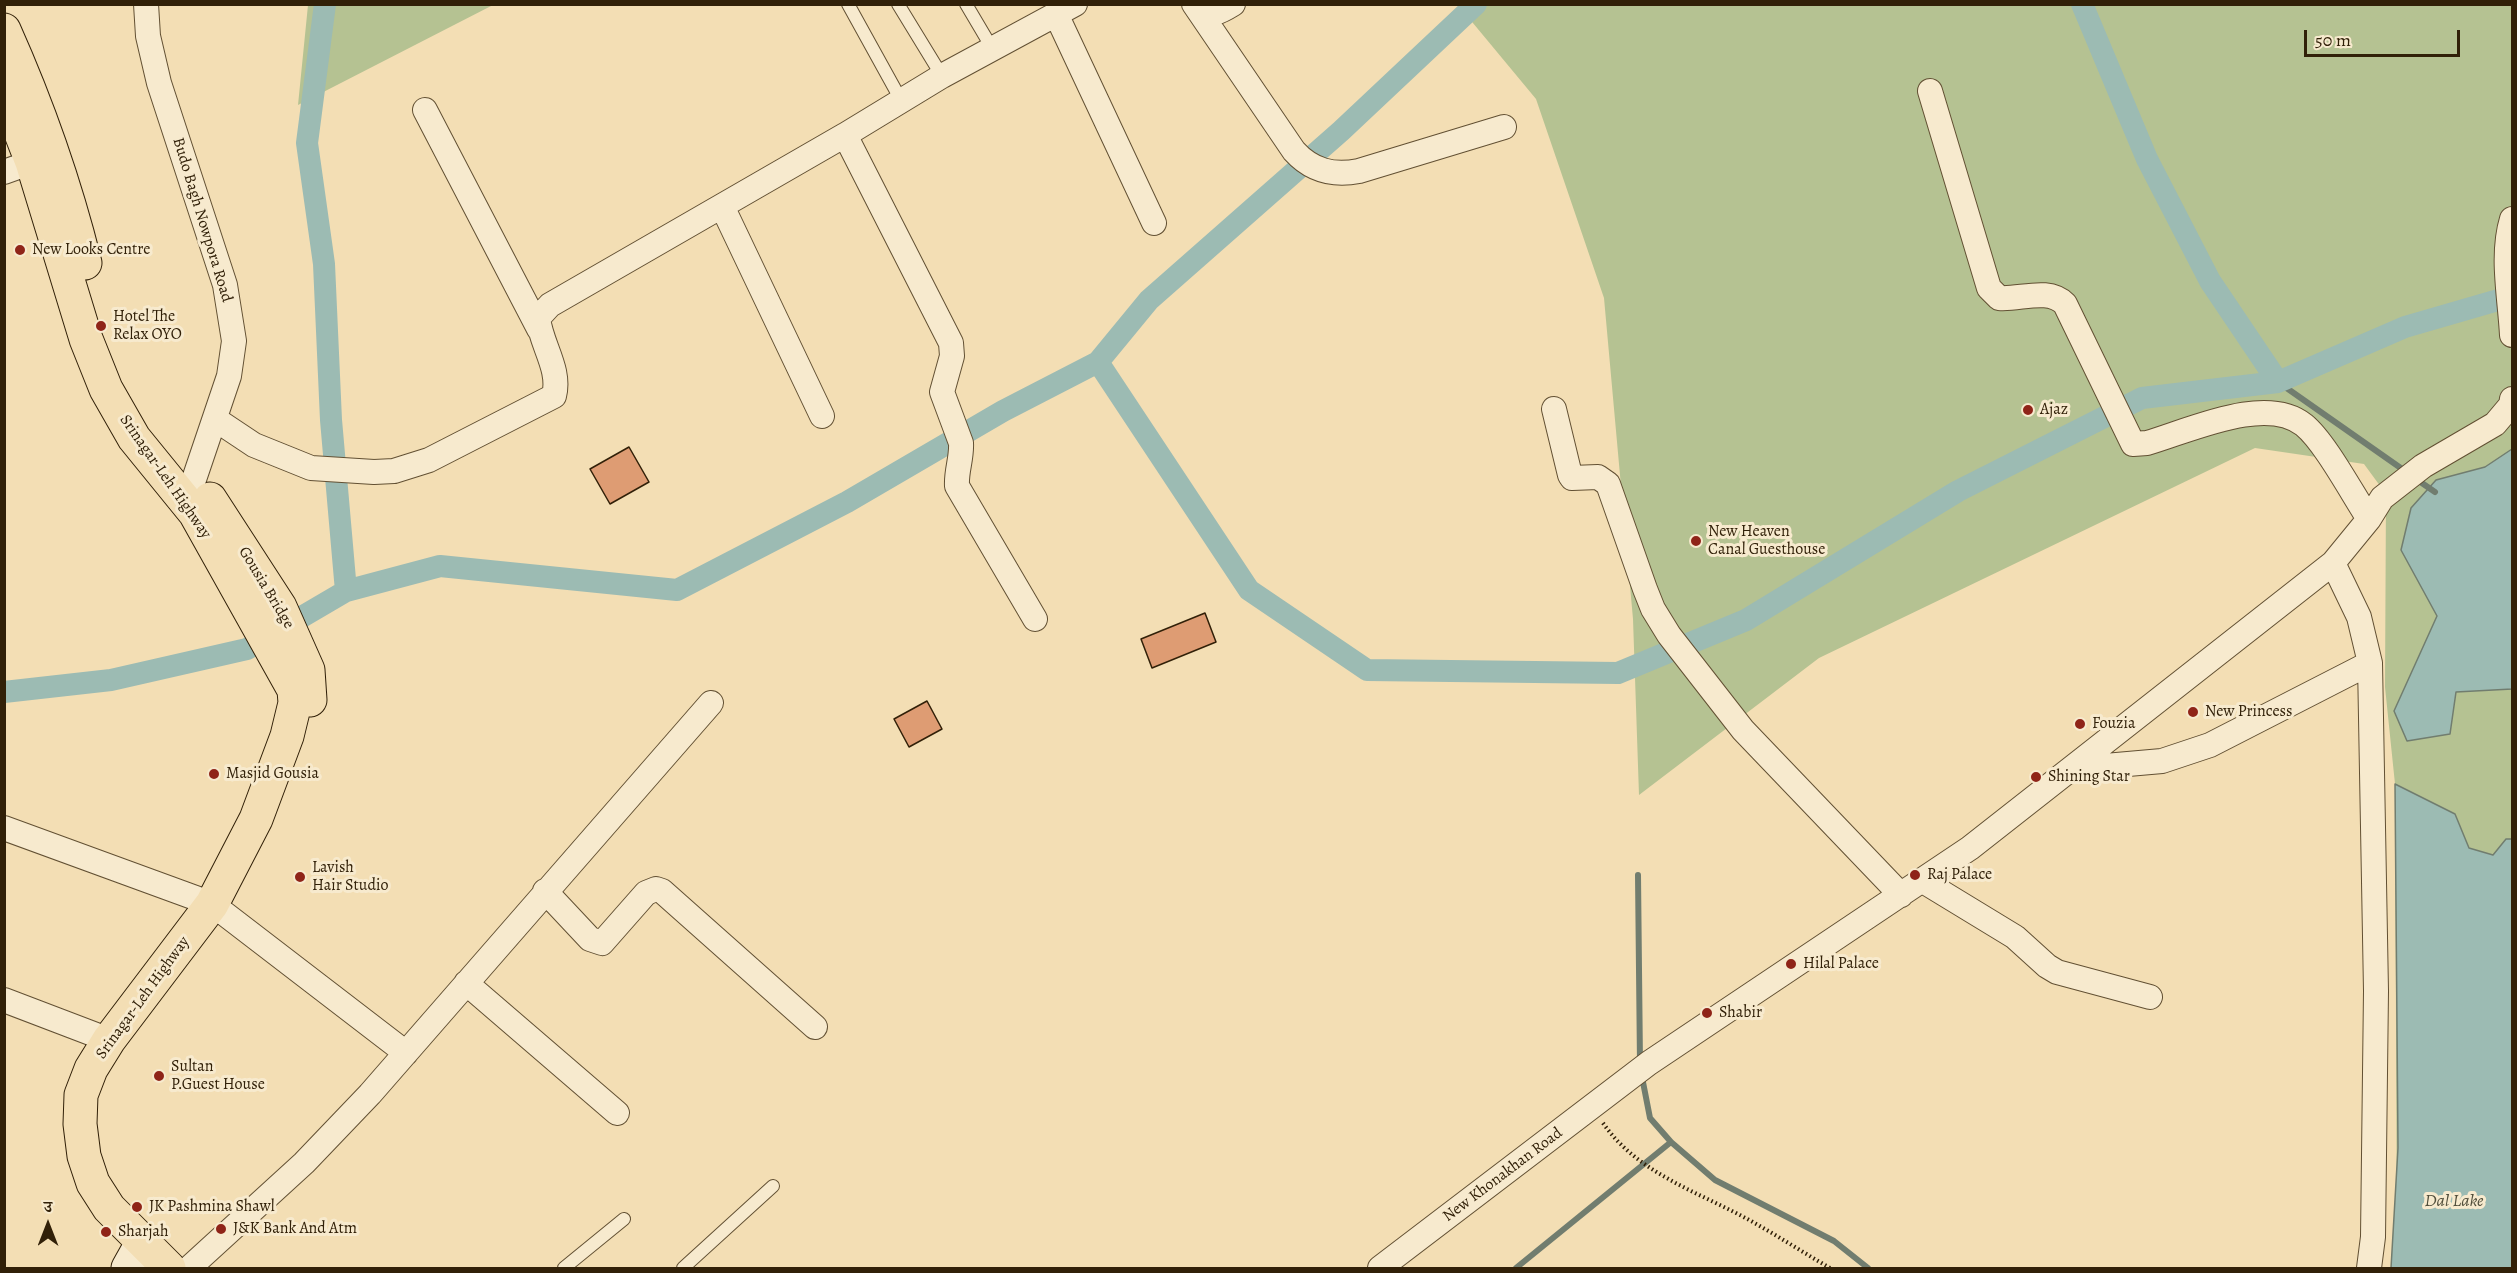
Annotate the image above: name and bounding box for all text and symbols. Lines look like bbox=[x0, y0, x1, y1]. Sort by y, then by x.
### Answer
scale bar bbox=[2307, 18, 2463, 56]
text: 50 m bbox=[2315, 28, 2351, 52]
street label: Budo Bagh Nowpora Road bbox=[168, 135, 236, 305]
place label: New Looks Centre bbox=[32, 240, 150, 260]
marker: New Looks Centre bbox=[13, 243, 27, 257]
place label: Hotel The Relax OYO bbox=[113, 307, 182, 345]
marker: Hotel The Relax OYO bbox=[94, 319, 108, 333]
place label: Ajaz bbox=[2040, 400, 2068, 420]
marker: Ajaz bbox=[2021, 403, 2035, 417]
street label: Srinagar-Leh Highway bbox=[115, 411, 215, 543]
place label: New Heaven Canal Guesthouse bbox=[1708, 522, 1825, 560]
marker: New Heaven Canal Guesthouse bbox=[1689, 534, 1703, 548]
street label: Gousia Bridge bbox=[234, 543, 298, 633]
place label: New Princess bbox=[2205, 702, 2292, 722]
marker: New Princess bbox=[2186, 705, 2200, 719]
place label: Fouzia bbox=[2092, 714, 2135, 734]
marker: Fouzia bbox=[2073, 717, 2087, 731]
place label: Masjid Gousia bbox=[226, 764, 319, 784]
marker: Masjid Gousia bbox=[207, 767, 221, 781]
place label: Shining Star bbox=[2048, 767, 2130, 787]
marker: Shining Star bbox=[2029, 770, 2043, 784]
place label: Lavish Hair Studio bbox=[312, 858, 388, 896]
place label: Raj Palace bbox=[1927, 865, 1992, 885]
marker: Raj Palace bbox=[1908, 868, 1922, 882]
marker: Lavish Hair Studio bbox=[293, 870, 307, 884]
street label: Srinagar-Leh Highway bbox=[92, 933, 194, 1063]
place label: Hilal Palace bbox=[1803, 954, 1879, 974]
marker: Hilal Palace bbox=[1784, 957, 1798, 971]
place label: Shabir bbox=[1719, 1003, 1762, 1023]
marker: Shabir bbox=[1700, 1006, 1714, 1020]
place label: Sultan P.Guest House bbox=[171, 1057, 265, 1095]
marker: Sultan P.Guest House bbox=[152, 1069, 166, 1083]
street label: New Khonakhan Road bbox=[1439, 1124, 1567, 1226]
water label: Dal Lake bbox=[2424, 1191, 2484, 1213]
north arrow bbox=[18, 1195, 78, 1255]
text: उ bbox=[44, 1196, 52, 1218]
place label: JK Pashmina Shawl bbox=[149, 1197, 275, 1217]
marker: JK Pashmina Shawl bbox=[130, 1200, 144, 1214]
place label: J&K Bank And Atm bbox=[233, 1219, 357, 1239]
place label: Sharjah bbox=[118, 1222, 168, 1242]
marker: J&K Bank And Atm bbox=[214, 1222, 228, 1236]
marker: Sharjah bbox=[99, 1225, 113, 1239]

